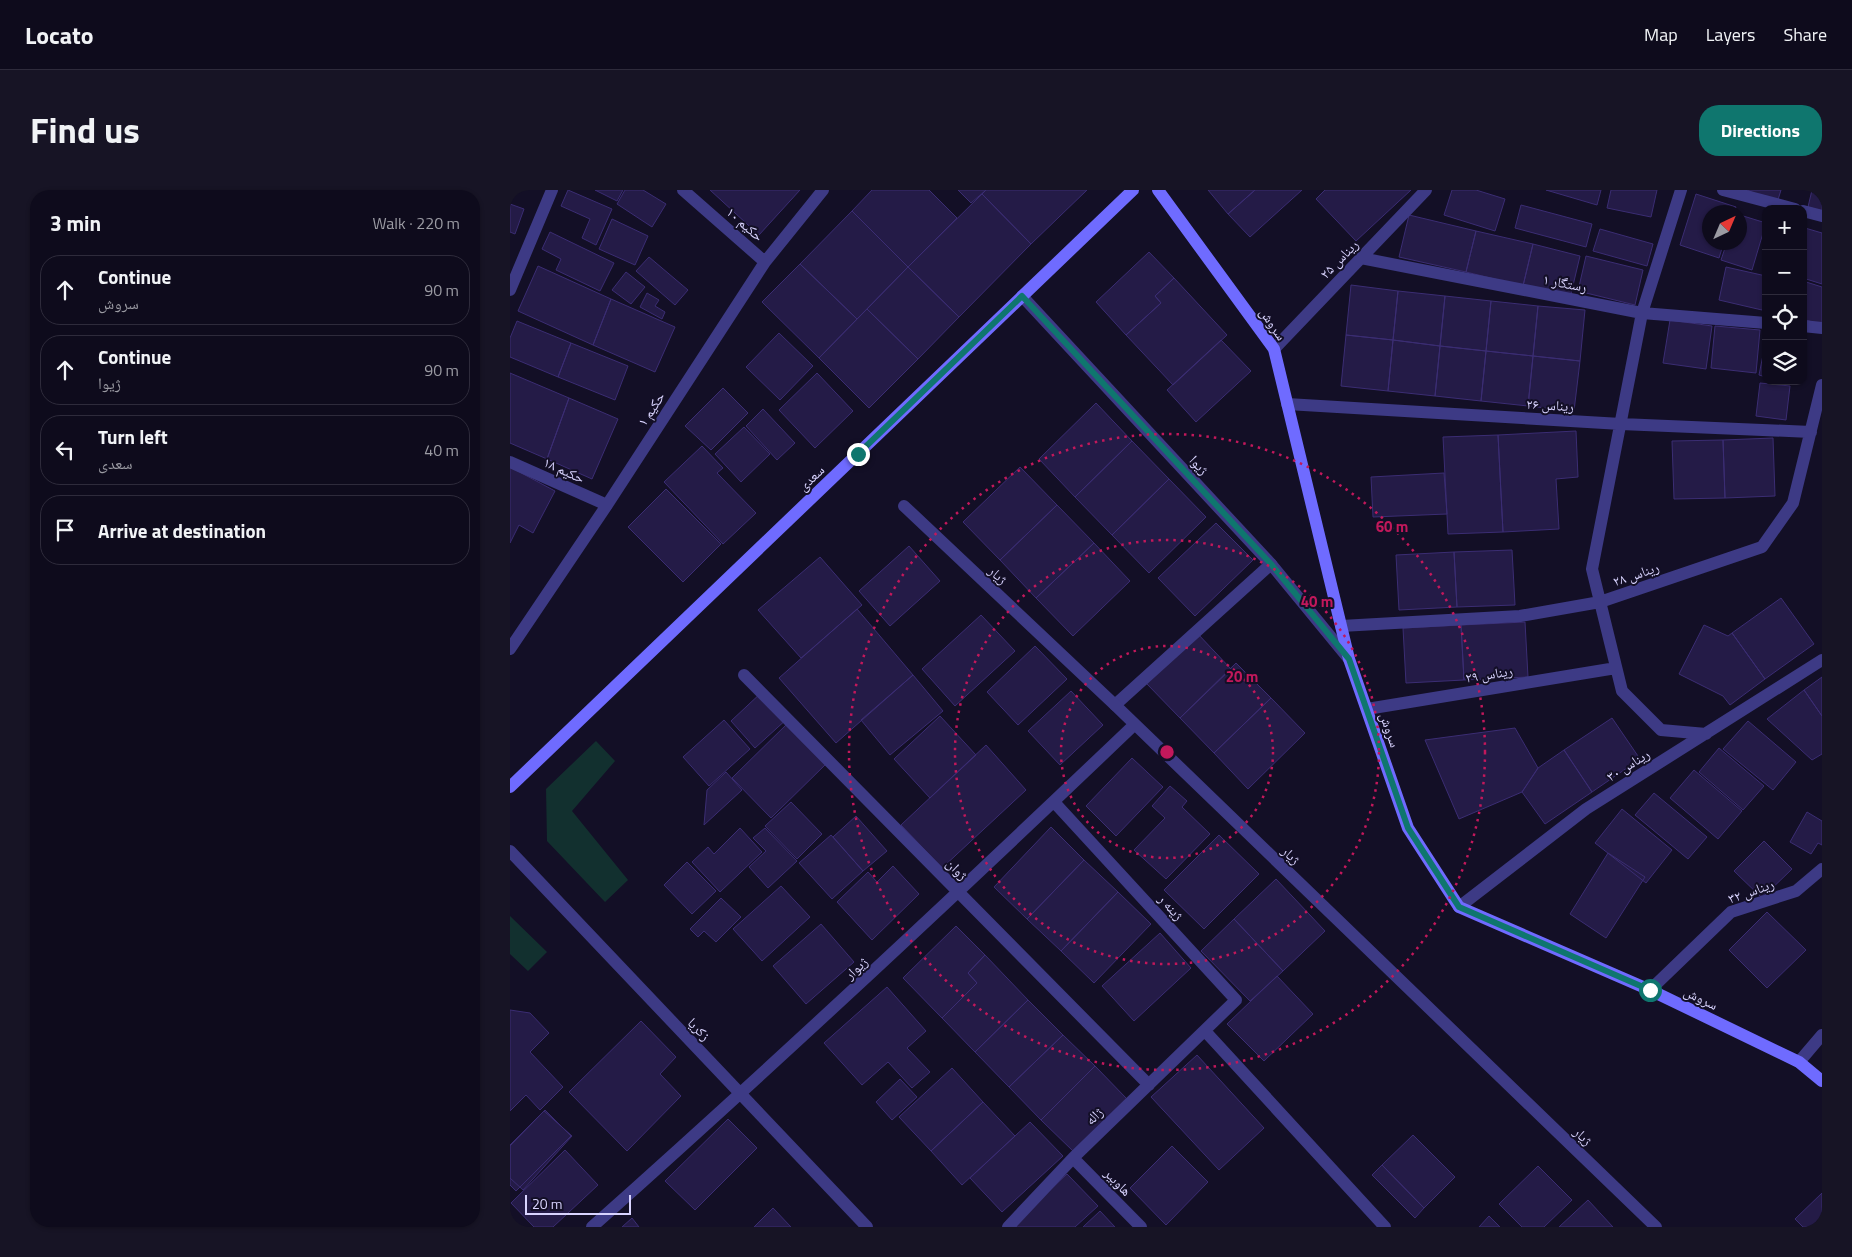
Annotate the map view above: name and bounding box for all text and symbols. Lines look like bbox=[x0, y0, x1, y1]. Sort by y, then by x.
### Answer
text: Locato bbox=[25, 17, 94, 53]
text: Map bbox=[1644, 21, 1678, 48]
text: Layers bbox=[1706, 21, 1755, 48]
text: Share bbox=[1783, 21, 1827, 48]
text: Find us bbox=[30, 103, 140, 157]
button: Directions bbox=[1699, 105, 1822, 156]
street label: حکیم ۱۰ bbox=[722, 201, 769, 246]
north arrow bbox=[1702, 205, 1747, 250]
map controls bbox=[1762, 205, 1807, 385]
button: + bbox=[1762, 205, 1807, 250]
text: 3 min bbox=[50, 207, 101, 239]
text: Walk · 220 m bbox=[372, 211, 460, 235]
street label: ریناس ۲۵ bbox=[1315, 234, 1363, 283]
button: − bbox=[1762, 250, 1807, 295]
text: Continue bbox=[98, 262, 171, 291]
street label: رستگار ۱ bbox=[1541, 268, 1589, 297]
icon: ahead bbox=[51, 276, 79, 304]
text: 90 m bbox=[424, 278, 459, 302]
text: سروش bbox=[98, 291, 139, 315]
button: locate bbox=[1762, 295, 1807, 340]
street label: سروش bbox=[1255, 303, 1292, 344]
button: layers bbox=[1762, 340, 1807, 385]
text: Continue bbox=[98, 342, 171, 371]
icon: ahead bbox=[51, 356, 79, 384]
text: 90 m bbox=[424, 358, 459, 382]
text: ژیوا bbox=[98, 371, 121, 395]
street label: حکیم ۱ bbox=[632, 387, 670, 430]
street label: ریناس ۲۶ bbox=[1526, 393, 1574, 416]
text: Turn left bbox=[98, 422, 168, 451]
icon: left bbox=[51, 436, 79, 464]
text: 40 m bbox=[424, 438, 459, 462]
route end bbox=[847, 443, 870, 466]
street label: ژیوا bbox=[1185, 450, 1214, 479]
text: سعدی bbox=[98, 451, 133, 475]
street label: حکیم ۱۸ bbox=[540, 451, 588, 488]
street label: سعدی bbox=[792, 460, 829, 496]
text: 60 m bbox=[1376, 515, 1408, 538]
icon: arrive bbox=[51, 516, 79, 544]
text: Arrive at destination bbox=[98, 516, 266, 545]
street label: ریناس ۲۸ bbox=[1610, 556, 1662, 591]
street label: ژیار bbox=[983, 560, 1013, 589]
text: 40 m bbox=[1301, 590, 1333, 613]
street label: ریناس ۲۹ bbox=[1464, 659, 1514, 688]
text: 20 m bbox=[1226, 665, 1258, 688]
street label: سروش bbox=[1375, 710, 1406, 750]
centre of rings bbox=[1158, 743, 1176, 761]
street label: ریناس ۳۰ bbox=[1602, 743, 1654, 786]
street label: ژیار bbox=[1276, 840, 1306, 869]
street label: ژوان bbox=[942, 853, 973, 884]
street label: ریناس ۳۲ bbox=[1725, 873, 1777, 909]
street label: ژینه ر bbox=[1153, 888, 1189, 925]
street label: ژیوار bbox=[838, 951, 872, 985]
route start bbox=[1639, 979, 1662, 1002]
street label: سروش bbox=[1681, 980, 1722, 1015]
street label: زکریا bbox=[683, 1012, 716, 1045]
street label: ژاله bbox=[1080, 1102, 1107, 1129]
street label: ژیار bbox=[1568, 1121, 1598, 1150]
street label: هاوبیر bbox=[1099, 1162, 1137, 1200]
scale bar bbox=[525, 1192, 631, 1215]
text: 20 m bbox=[532, 1193, 562, 1214]

